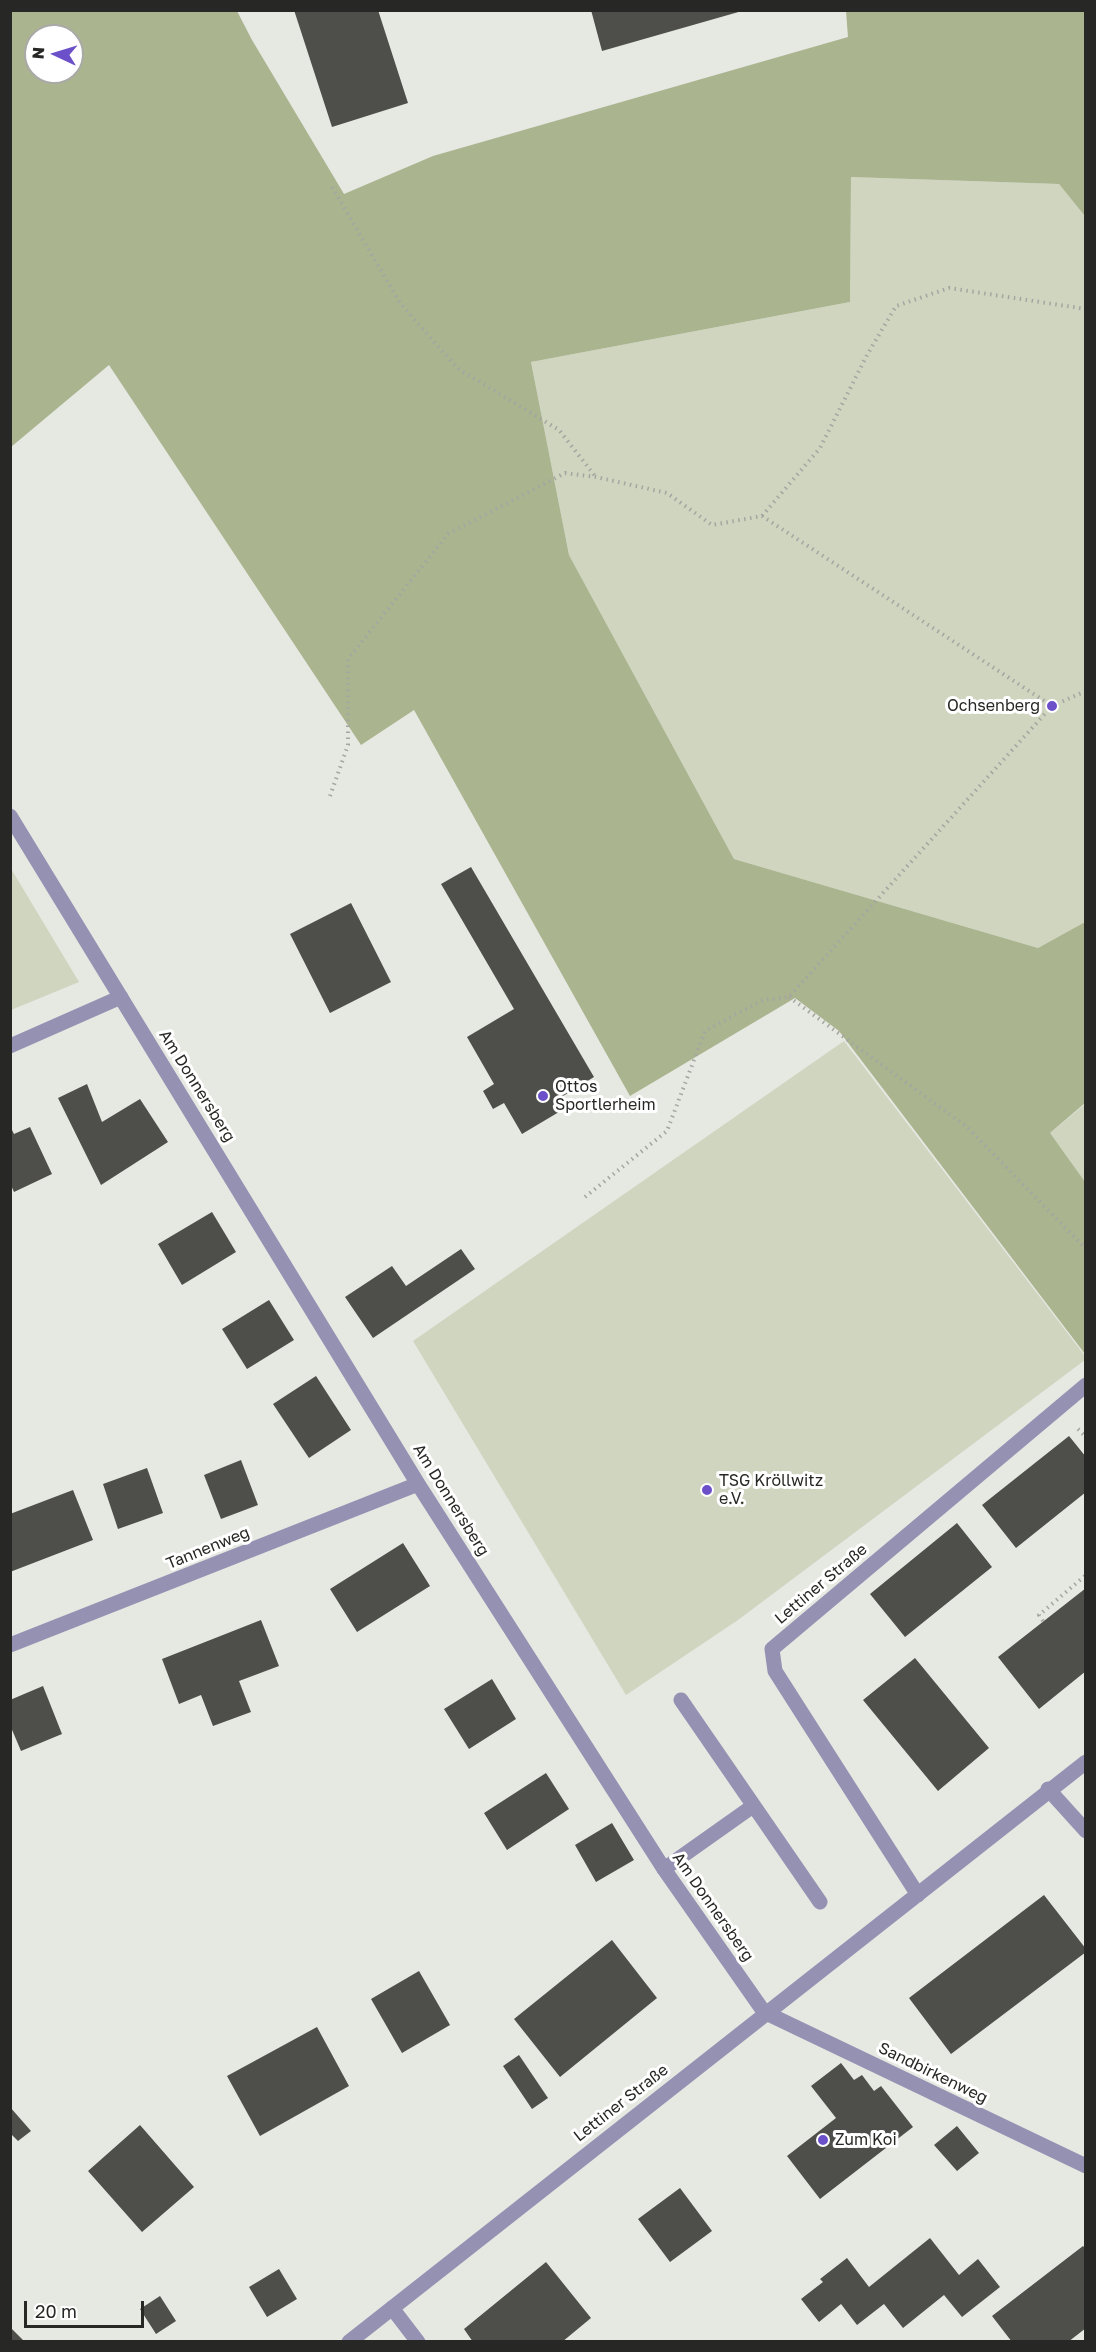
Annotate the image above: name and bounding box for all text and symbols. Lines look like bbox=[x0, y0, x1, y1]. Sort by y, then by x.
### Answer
north arrow bbox=[24, 24, 84, 84]
text: N bbox=[28, 46, 48, 60]
place label: Ochsenberg bbox=[947, 696, 1040, 716]
marker: Ochsenberg bbox=[1045, 699, 1059, 713]
street label: Am Donnersberg bbox=[155, 1026, 239, 1146]
place label: Ottos Sportlerheim bbox=[555, 1077, 656, 1115]
marker: Ottos Sportlerheim bbox=[536, 1089, 550, 1103]
street label: Am Donnersberg bbox=[409, 1440, 493, 1560]
place label: TSG Kröllwitz e.V. bbox=[719, 1471, 823, 1509]
marker: TSG Kröllwitz e.V. bbox=[700, 1483, 714, 1497]
street label: Tannenweg bbox=[164, 1523, 252, 1573]
street label: Lettiner Straße bbox=[771, 1540, 871, 1628]
street label: Am Donnersberg bbox=[668, 1849, 758, 1965]
street label: Sandbirkenweg bbox=[875, 2038, 991, 2108]
street label: Lettiner Straße bbox=[570, 2060, 672, 2146]
place label: Zum Koi bbox=[835, 2130, 897, 2150]
marker: Zum Koi bbox=[816, 2133, 830, 2147]
scale bar bbox=[27, 2289, 147, 2327]
text: 20 m bbox=[35, 2300, 77, 2322]

